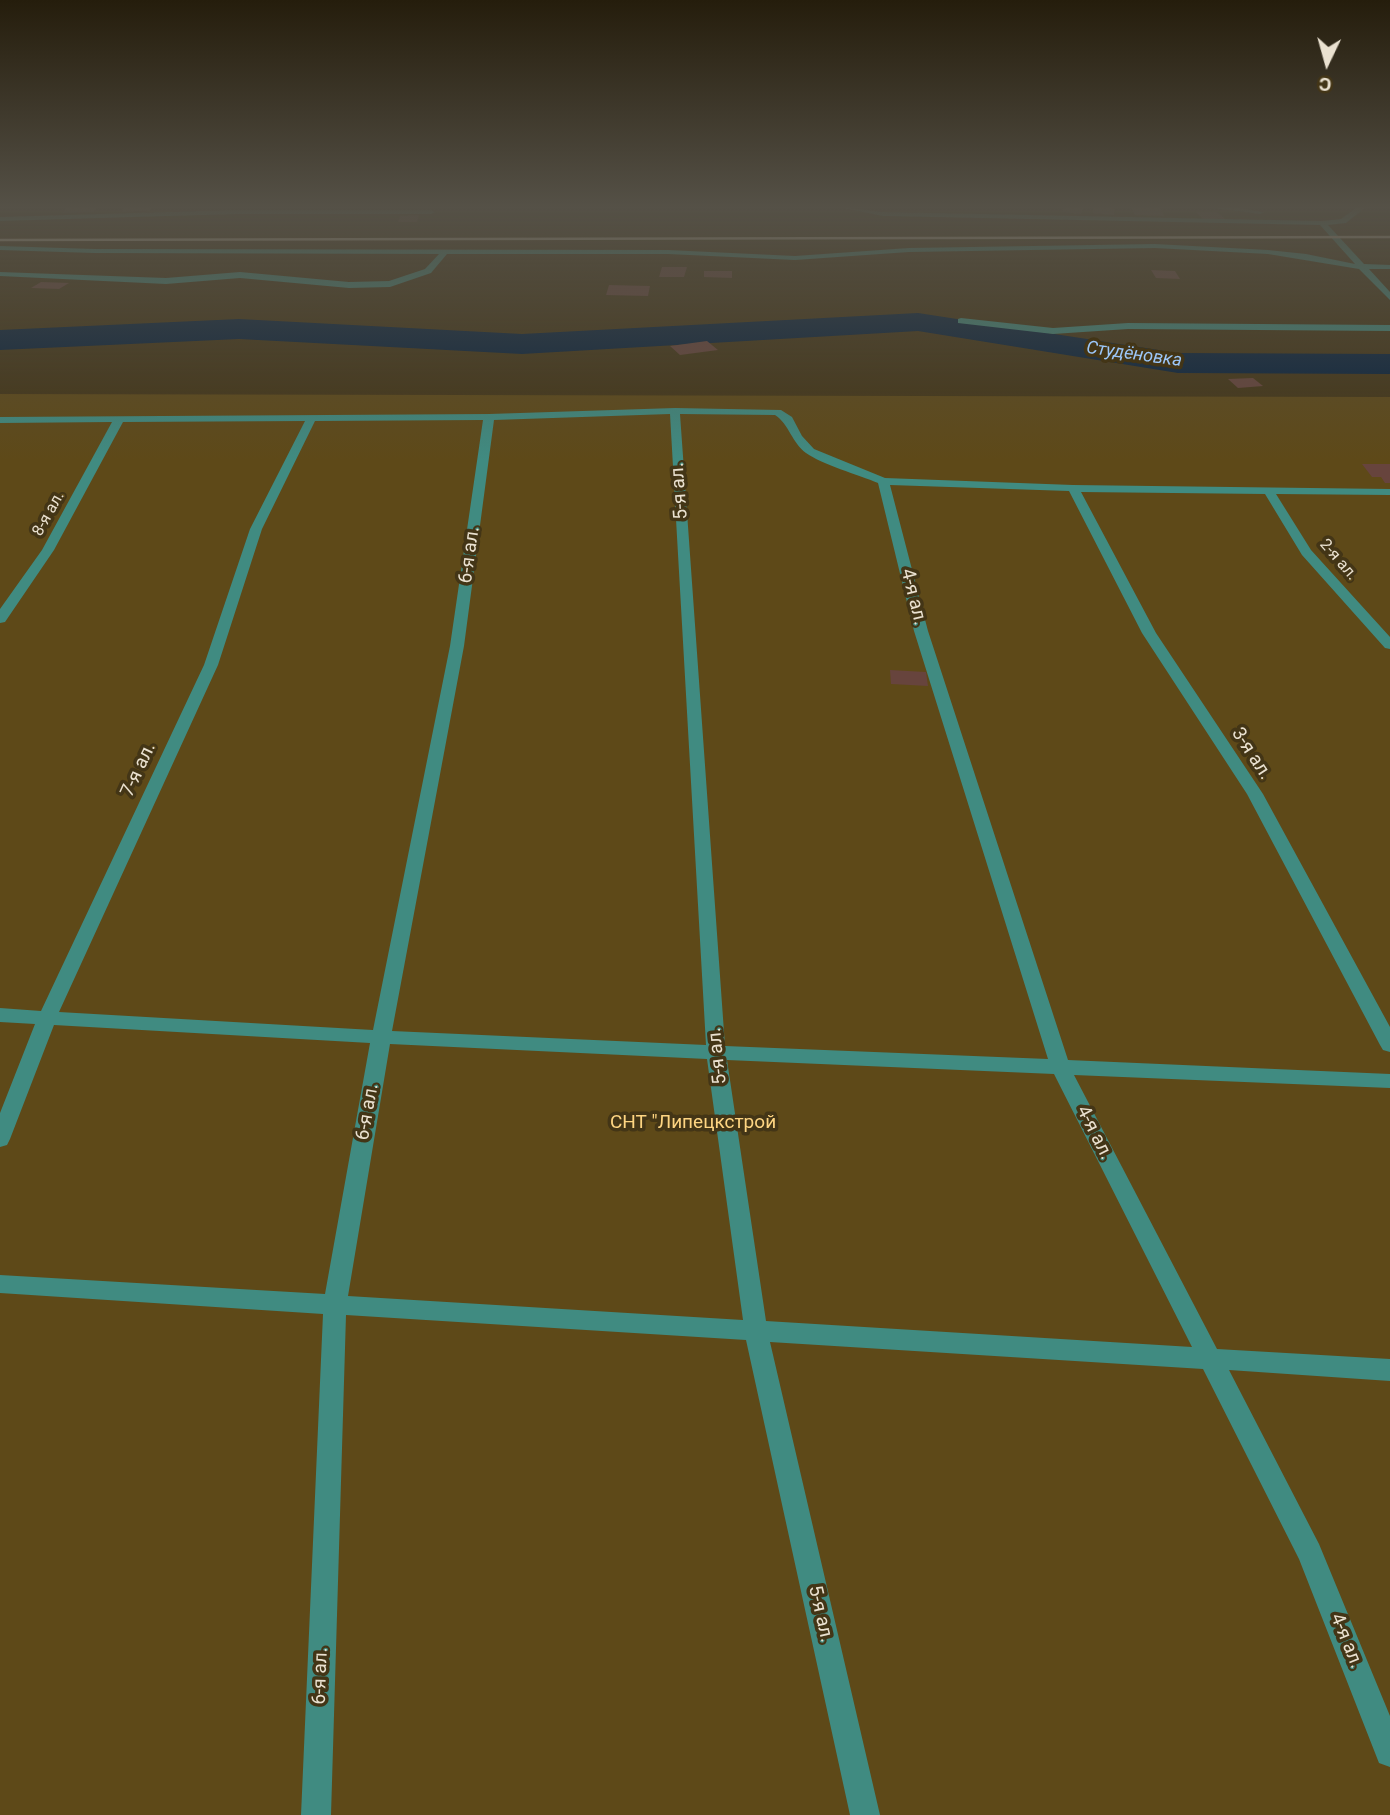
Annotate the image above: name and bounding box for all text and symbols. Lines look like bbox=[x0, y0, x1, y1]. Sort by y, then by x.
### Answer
north arrow bbox=[1292, 28, 1362, 98]
text: С bbox=[1318, 72, 1332, 96]
water label: Студёновка bbox=[1085, 338, 1183, 372]
street label: 5-я ал. bbox=[667, 462, 693, 520]
street label: 8-я ал. bbox=[29, 488, 69, 540]
street label: 6-я ал. bbox=[455, 525, 485, 585]
street label: 2-я ал. bbox=[1315, 535, 1361, 585]
street label: 4-я ал. bbox=[895, 566, 931, 628]
street label: 3-я ал. bbox=[1226, 724, 1276, 784]
street label: 7-я ал. bbox=[117, 739, 161, 801]
street label: 5-я ал. bbox=[704, 1026, 732, 1086]
street label: 6-я ал. bbox=[352, 1082, 384, 1142]
street label: 4-я ал. bbox=[1071, 1102, 1117, 1164]
park label: СНТ "Липецкстрой bbox=[610, 1112, 776, 1134]
street label: 5-я ал. bbox=[802, 1583, 838, 1645]
street label: 4-я ал. bbox=[1325, 1610, 1367, 1672]
street label: 6-я ал. bbox=[309, 1647, 333, 1705]

